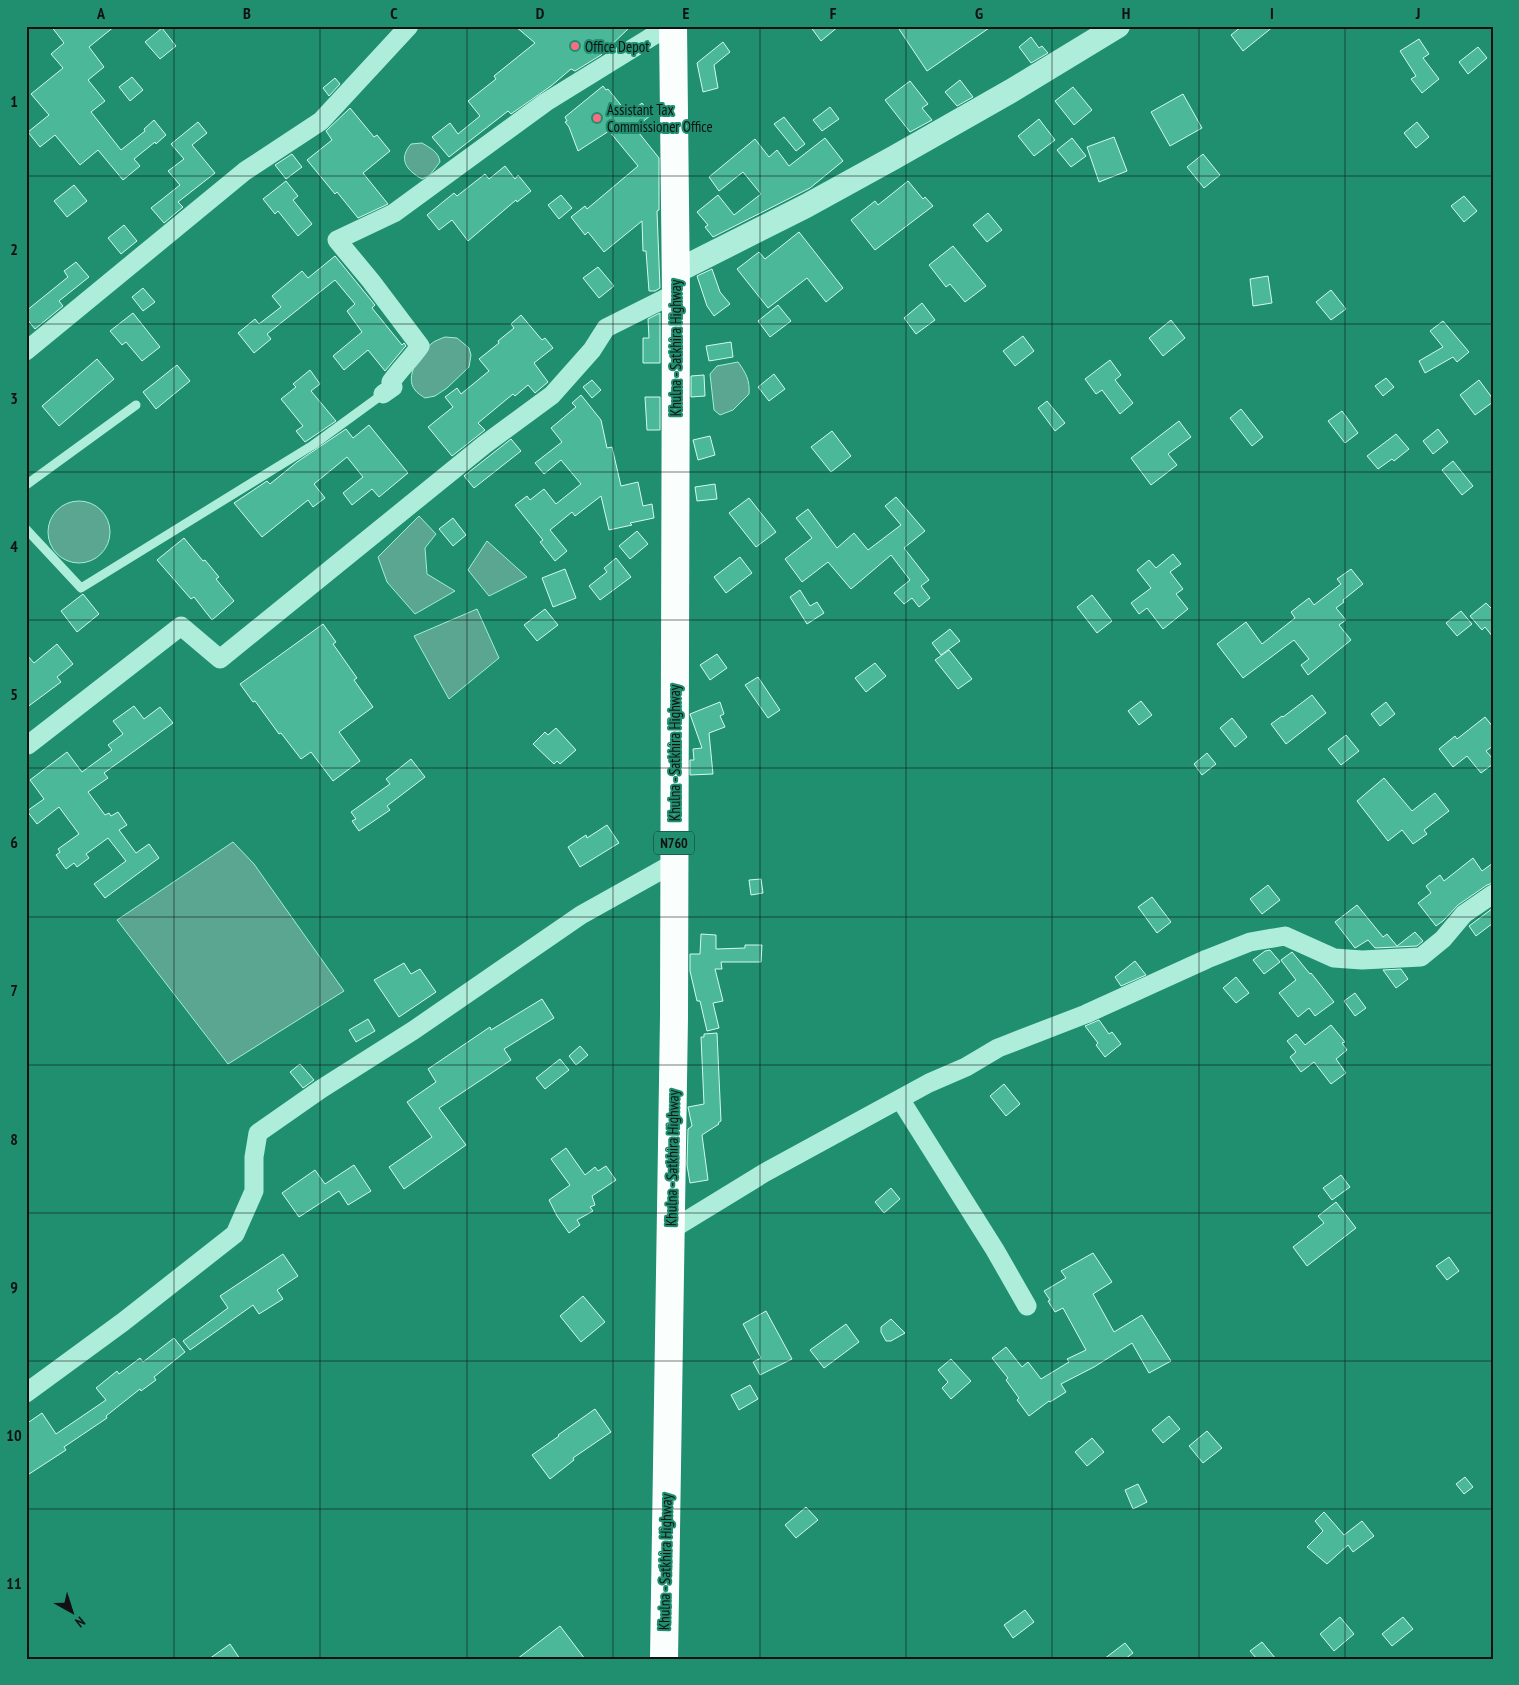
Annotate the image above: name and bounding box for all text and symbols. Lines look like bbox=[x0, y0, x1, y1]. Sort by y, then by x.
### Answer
text: A bbox=[96, 3, 106, 23]
text: B bbox=[243, 3, 251, 23]
text: C bbox=[390, 3, 398, 23]
text: D bbox=[536, 3, 545, 23]
text: E bbox=[683, 3, 690, 23]
text: F bbox=[830, 3, 837, 23]
text: G bbox=[975, 3, 983, 23]
text: H bbox=[1122, 3, 1130, 23]
text: I bbox=[1270, 3, 1274, 23]
text: J bbox=[1415, 3, 1420, 23]
place label: Office Depot bbox=[585, 37, 649, 56]
marker: Office Depot bbox=[569, 40, 581, 52]
text: 1 bbox=[10, 91, 18, 111]
place label: Assistant Tax Commissioner Office bbox=[607, 100, 713, 136]
marker: Assistant Tax Commissioner Office bbox=[591, 112, 603, 124]
text: 2 bbox=[10, 239, 18, 259]
street label: Khulna - Satkhira Highway bbox=[666, 279, 685, 416]
text: 3 bbox=[10, 388, 18, 408]
text: 4 bbox=[10, 536, 18, 556]
text: 5 bbox=[10, 684, 18, 704]
street label: Khulna - Satkhira Highway bbox=[665, 684, 684, 821]
road number: N760 bbox=[654, 831, 694, 854]
text: 6 bbox=[10, 832, 18, 852]
text: 7 bbox=[10, 980, 18, 1000]
street label: Khulna - Satkhira Highway bbox=[661, 1089, 683, 1226]
text: 8 bbox=[10, 1129, 18, 1149]
text: 9 bbox=[10, 1277, 18, 1297]
text: 10 bbox=[6, 1425, 22, 1445]
street label: Khulna - Satkhira Highway bbox=[654, 1493, 676, 1630]
text: 11 bbox=[6, 1573, 22, 1593]
north arrow bbox=[48, 1588, 98, 1638]
text: N bbox=[72, 1613, 89, 1631]

